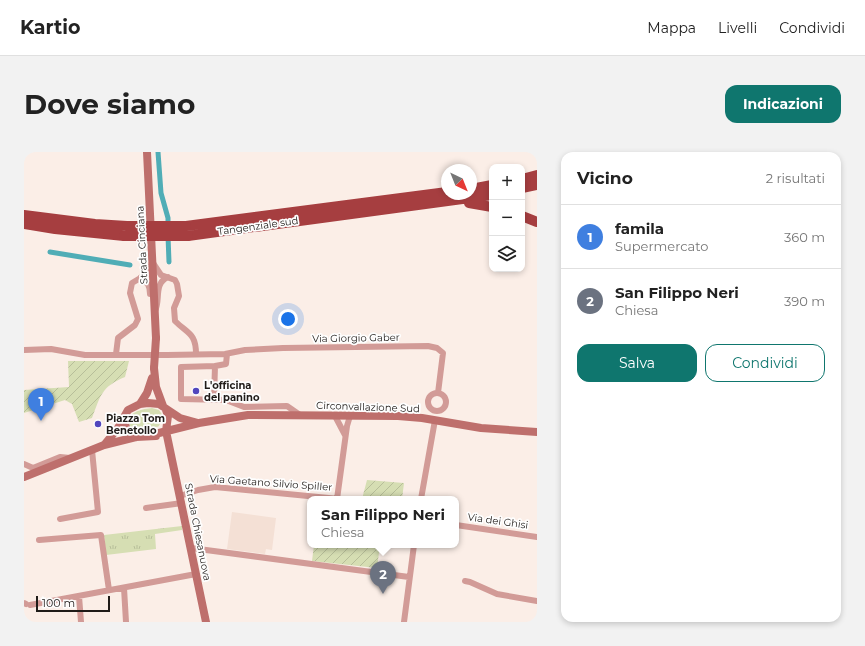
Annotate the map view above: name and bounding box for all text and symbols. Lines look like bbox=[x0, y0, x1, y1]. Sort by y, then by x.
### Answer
text: Kartio bbox=[20, 16, 80, 39]
text: Mappa bbox=[647, 19, 696, 37]
text: Livelli bbox=[718, 19, 757, 37]
text: Condividi bbox=[779, 19, 845, 37]
button: Indicazioni bbox=[725, 85, 841, 123]
text: Dove siamo bbox=[24, 87, 195, 121]
north arrow bbox=[441, 164, 477, 200]
map controls bbox=[489, 164, 525, 272]
button: + bbox=[489, 164, 525, 200]
text: Vicino bbox=[577, 168, 633, 188]
text: 2 risultati bbox=[766, 170, 825, 186]
button: − bbox=[489, 200, 525, 236]
street label: Strada Cinciana bbox=[133, 206, 151, 284]
street label: Tangenziale sud bbox=[217, 214, 299, 238]
text: famila bbox=[615, 219, 664, 238]
text: 1 bbox=[587, 229, 593, 245]
text: 360 m bbox=[784, 229, 825, 245]
button: layers bbox=[489, 236, 525, 272]
text: Supermercato bbox=[615, 238, 708, 254]
text: San Filippo Neri bbox=[615, 283, 739, 302]
text: 2 bbox=[586, 293, 594, 309]
text: 390 m bbox=[784, 293, 825, 309]
text: Chiesa bbox=[615, 302, 658, 318]
your location bbox=[278, 309, 298, 329]
street label: Via Giorgio Gaber bbox=[312, 331, 400, 345]
button: Salva bbox=[577, 344, 697, 382]
button: Condividi bbox=[705, 344, 825, 382]
place label: L'officina del panino bbox=[204, 379, 260, 404]
marker: L'officina del panino bbox=[191, 386, 201, 396]
pin: 1 bbox=[28, 388, 54, 421]
street label: Circonvallazione Sud bbox=[316, 399, 420, 415]
place label: Piazza Tom Benetollo bbox=[106, 412, 165, 437]
marker: Piazza Tom Benetollo bbox=[93, 419, 103, 429]
street label: Via Gaetano Silvio Spiller bbox=[209, 472, 333, 494]
street label: Strada Chiesanuova bbox=[182, 482, 214, 582]
popup bbox=[307, 496, 459, 548]
text: San Filippo Neri bbox=[321, 505, 445, 524]
street label: Via dei Ghisi bbox=[467, 510, 529, 532]
text: Chiesa bbox=[321, 524, 364, 540]
pin: 2 bbox=[370, 561, 396, 594]
scale bar bbox=[36, 594, 110, 613]
text: 100 m bbox=[42, 596, 75, 610]

